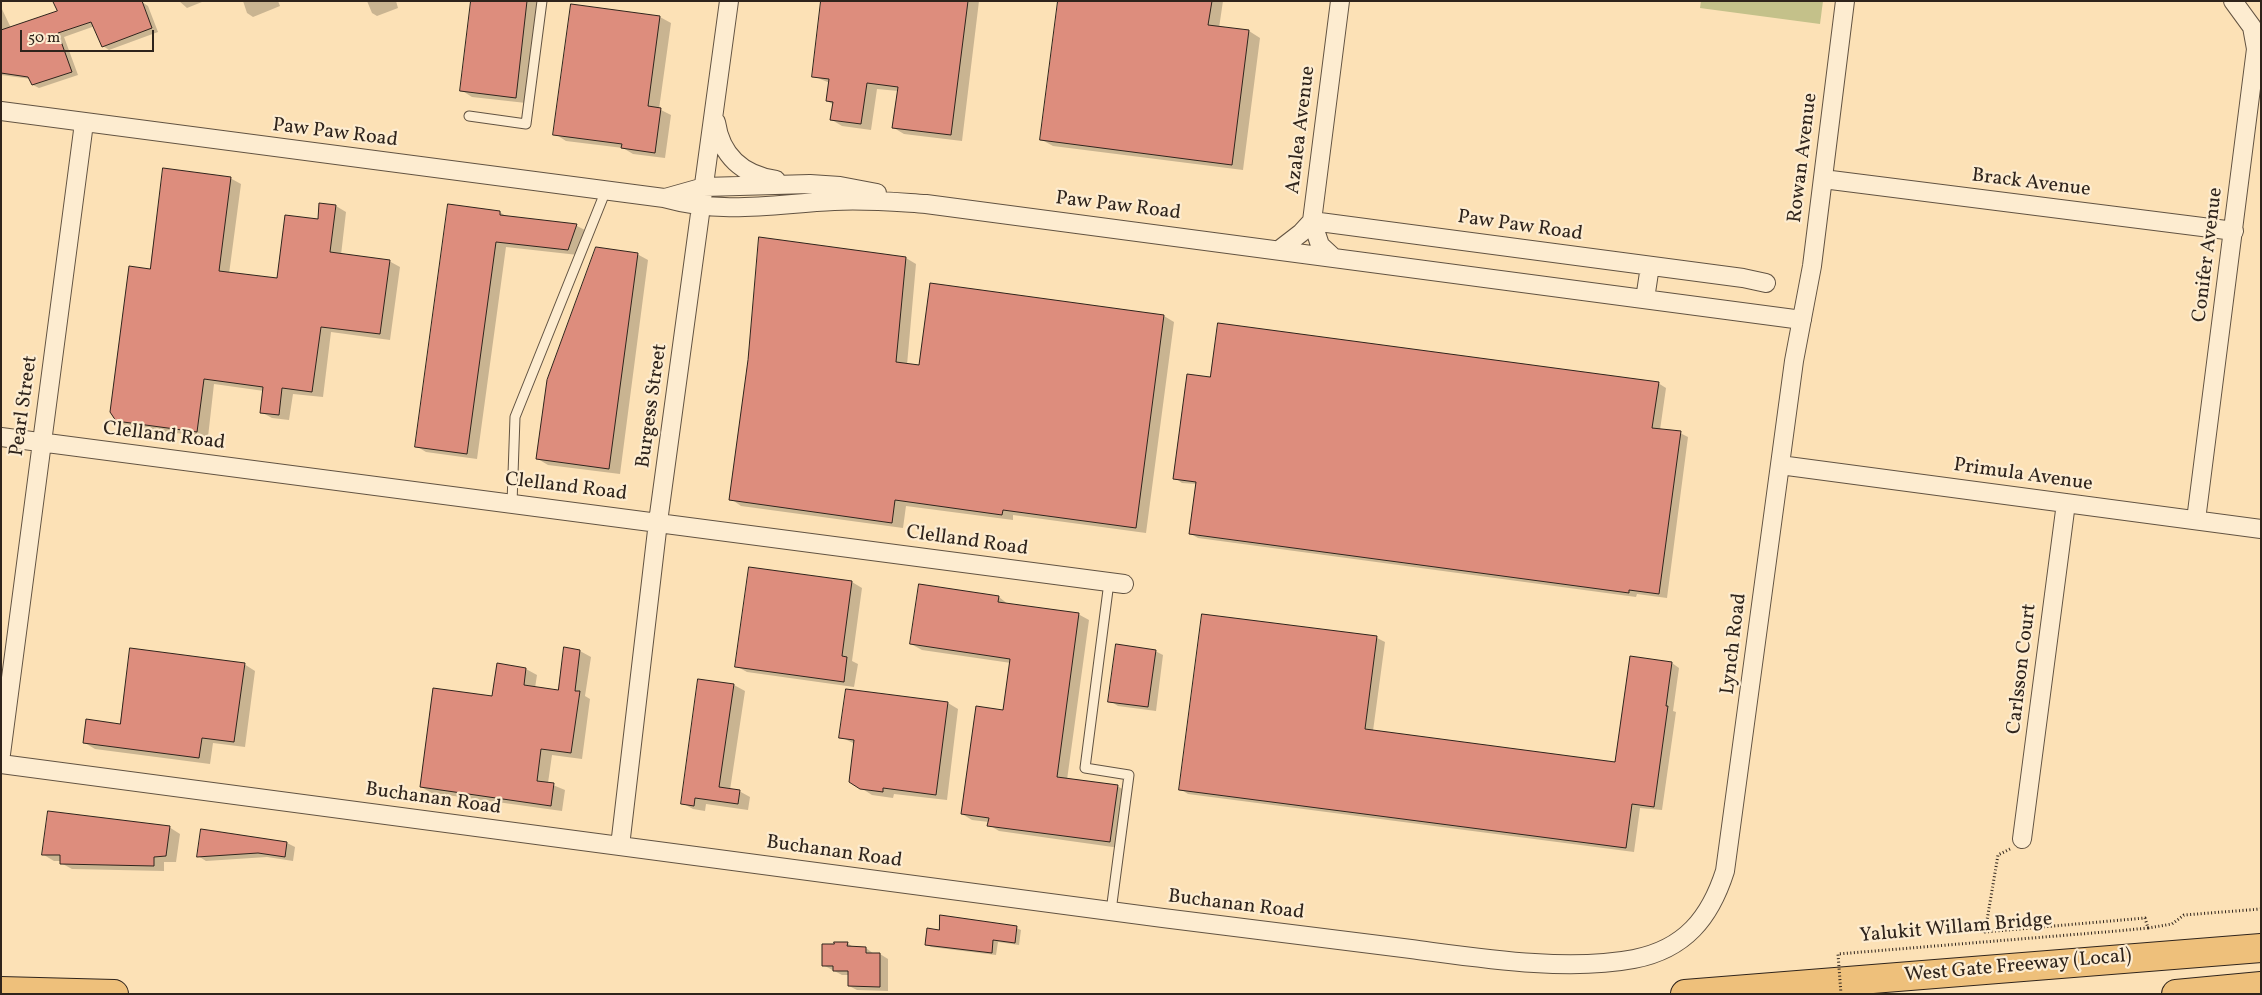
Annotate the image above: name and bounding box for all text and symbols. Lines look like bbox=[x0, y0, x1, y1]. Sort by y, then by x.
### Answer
scale bar bbox=[22, 20, 156, 52]
text: 50 m bbox=[28, 28, 60, 49]
street label: Azalea Avenue bbox=[1282, 65, 1322, 195]
street label: Rowan Avenue bbox=[1784, 92, 1824, 224]
street label: Paw Paw Road bbox=[271, 114, 399, 154]
street label: Brack Avenue bbox=[1970, 165, 2092, 203]
street label: Conifer Avenue bbox=[2189, 186, 2229, 324]
street label: Paw Paw Road bbox=[1054, 187, 1182, 227]
street label: Paw Paw Road bbox=[1456, 206, 1584, 248]
street label: Burgess Street bbox=[632, 342, 674, 470]
street label: Pearl Street bbox=[6, 354, 44, 458]
street label: Clelland Road bbox=[102, 418, 226, 456]
street label: Primula Avenue bbox=[1952, 454, 2094, 498]
street label: Clelland Road bbox=[504, 469, 628, 507]
street label: Clelland Road bbox=[905, 522, 1029, 562]
street label: Lynch Road bbox=[1717, 592, 1753, 696]
street label: Carlsson Court bbox=[2003, 602, 2043, 736]
street label: Buchanan Road bbox=[363, 779, 503, 821]
street label: Buchanan Road bbox=[764, 832, 904, 874]
street label: Buchanan Road bbox=[1167, 886, 1305, 926]
street label: Yalukit Willam Bridge bbox=[1859, 909, 2053, 949]
street label: West Gate Freeway (Local) bbox=[1903, 945, 2133, 989]

